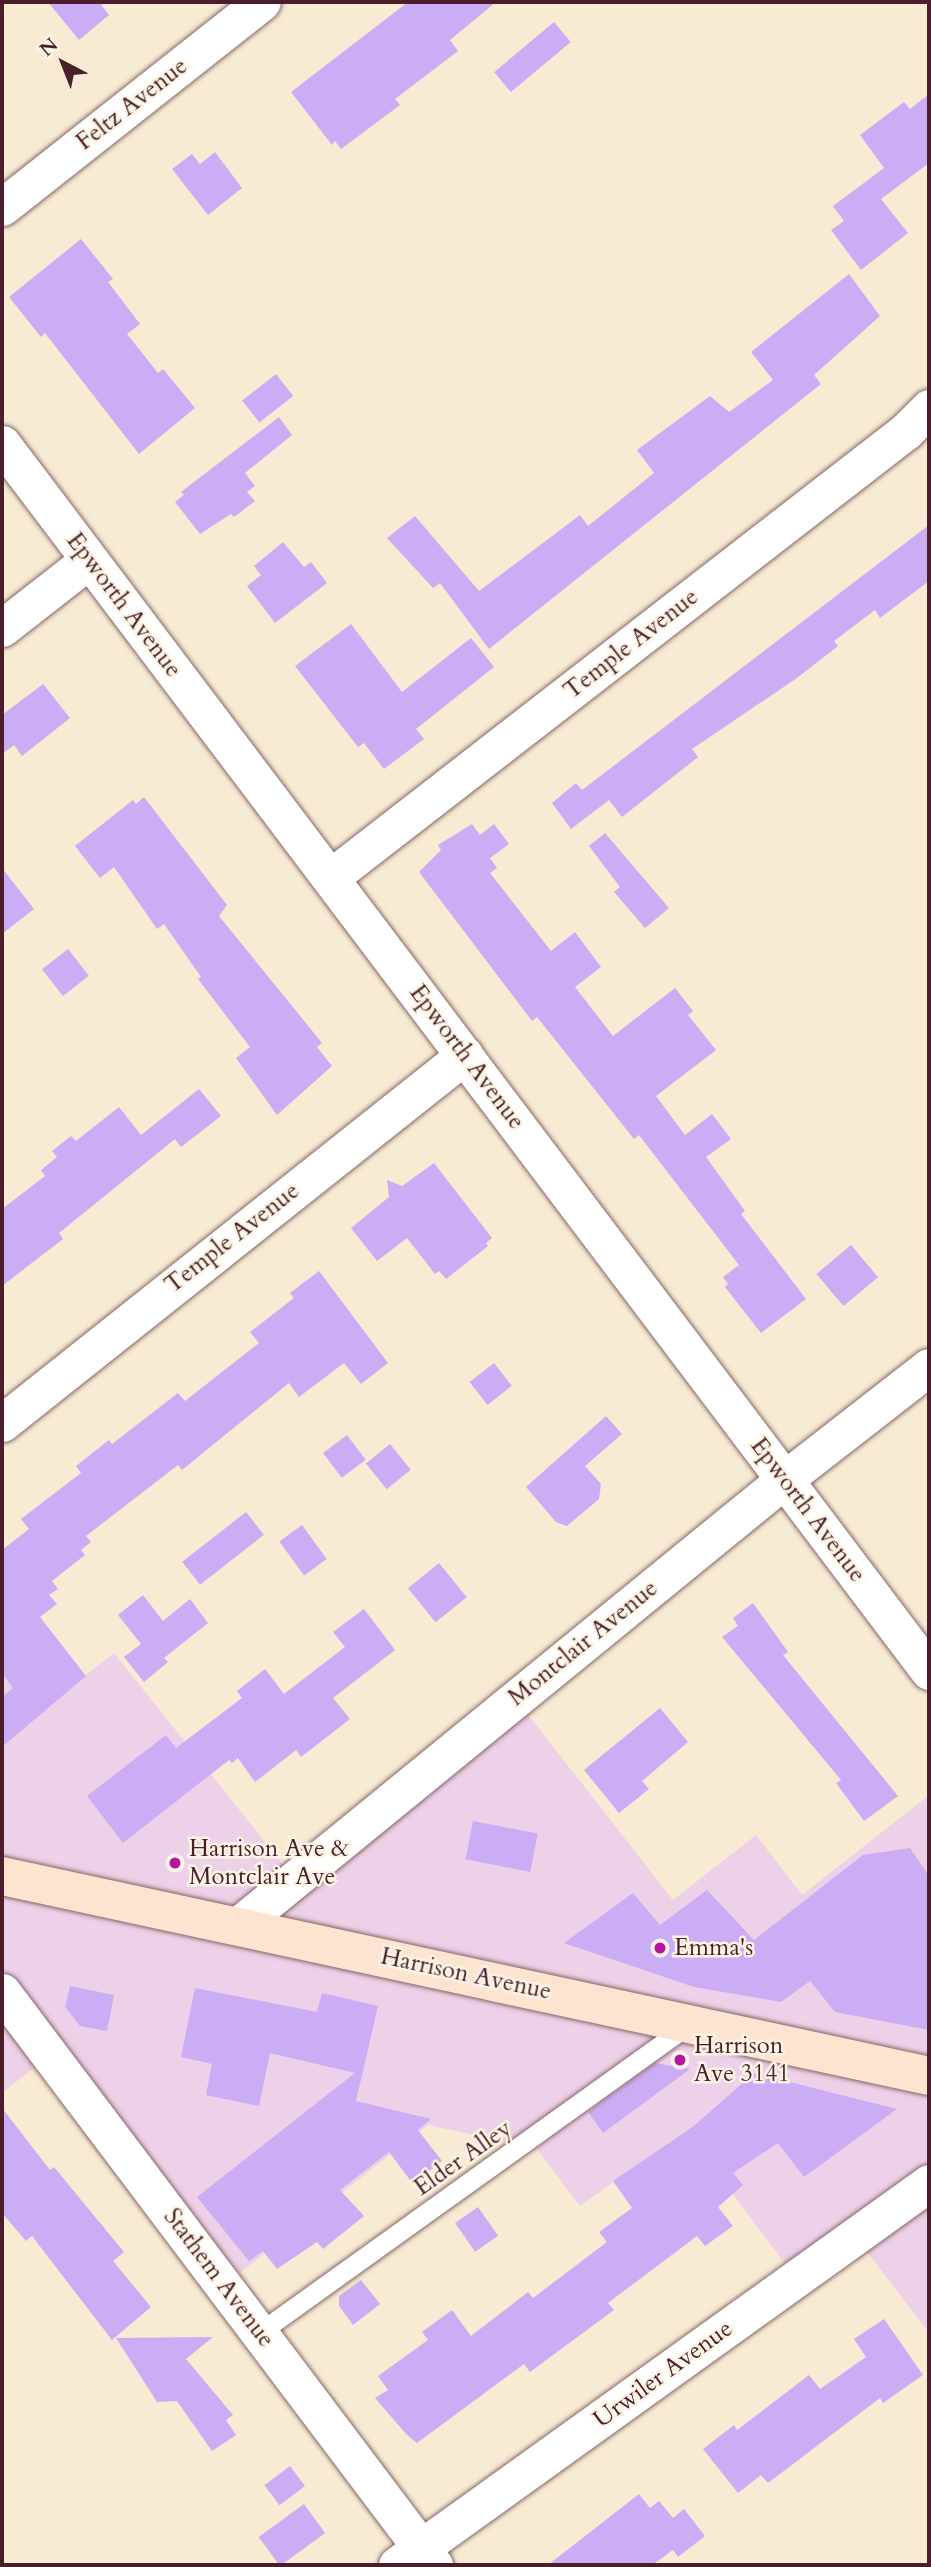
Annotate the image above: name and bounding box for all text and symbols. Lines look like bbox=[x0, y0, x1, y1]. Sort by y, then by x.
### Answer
north arrow bbox=[28, 28, 98, 98]
text: N bbox=[34, 32, 64, 63]
street label: Feltz Avenue bbox=[71, 52, 193, 156]
street label: Epworth Avenue bbox=[60, 527, 188, 683]
street label: Temple Avenue bbox=[558, 583, 704, 705]
street label: Epworth Avenue bbox=[403, 979, 531, 1135]
street label: Temple Avenue bbox=[159, 1177, 305, 1299]
street label: Epworth Avenue bbox=[744, 1432, 872, 1588]
street label: Montclair Avenue bbox=[502, 1574, 664, 1712]
place label: Harrison Ave & Montclair Ave bbox=[189, 1835, 349, 1891]
marker: Harrison Ave & Montclair Ave bbox=[167, 1855, 183, 1871]
place label: Emma's bbox=[674, 1934, 753, 1962]
marker: Emma's bbox=[652, 1940, 668, 1956]
street label: Harrison Avenue bbox=[378, 1942, 554, 2006]
place label: Harrison Ave 3141 bbox=[694, 2032, 790, 2088]
marker: Harrison Ave 3141 bbox=[672, 2052, 688, 2068]
street label: Elder Alley bbox=[409, 2114, 517, 2202]
street label: Stathem Avenue bbox=[157, 2203, 281, 2353]
street label: Urwiler Avenue bbox=[588, 2314, 738, 2434]

